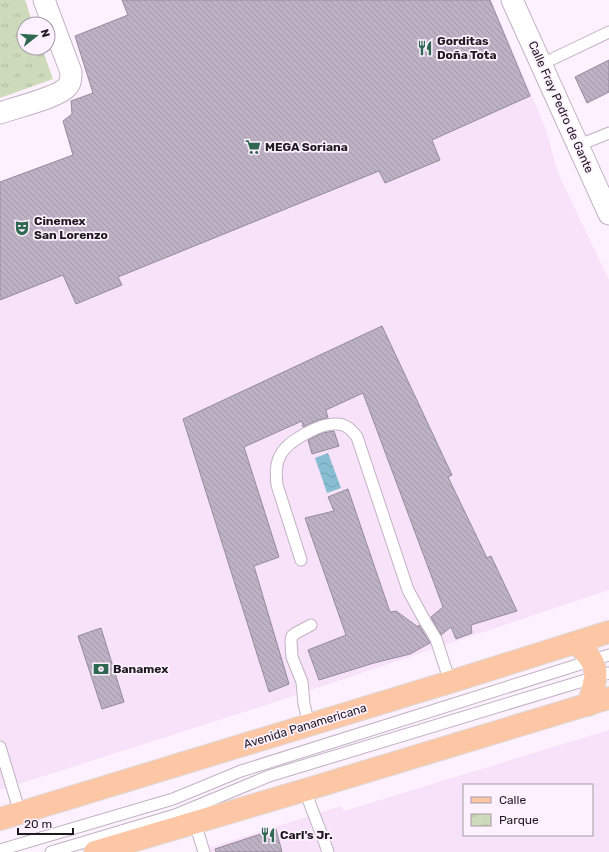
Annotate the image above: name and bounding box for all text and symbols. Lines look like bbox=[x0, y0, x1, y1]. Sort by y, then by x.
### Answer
north arrow bbox=[16, 16, 56, 56]
text: N bbox=[38, 28, 52, 39]
place label: Gorditas Doña Tota bbox=[437, 34, 497, 62]
restaurant icon: Gorditas Doña Tota bbox=[416, 39, 434, 57]
street label: Calle Fray Pedro de Gante bbox=[526, 39, 597, 175]
supermarket icon: MEGA Soriana bbox=[244, 138, 262, 156]
place label: MEGA Soriana bbox=[265, 140, 348, 154]
place label: Cinemex San Lorenzo bbox=[34, 214, 108, 242]
theatre icon: Cinemex San Lorenzo bbox=[13, 219, 31, 237]
bank icon: Banamex bbox=[92, 660, 110, 678]
place label: Banamex bbox=[113, 662, 168, 676]
street label: Avenida Panamericana bbox=[242, 701, 368, 751]
legend bbox=[463, 784, 593, 836]
text: Calle bbox=[499, 793, 526, 807]
scale bar bbox=[18, 810, 73, 836]
text: Parque bbox=[499, 813, 539, 827]
text: 20 m bbox=[24, 817, 52, 831]
restaurant icon: Carl's Jr. bbox=[259, 826, 277, 844]
place label: Carl's Jr. bbox=[280, 828, 333, 842]

